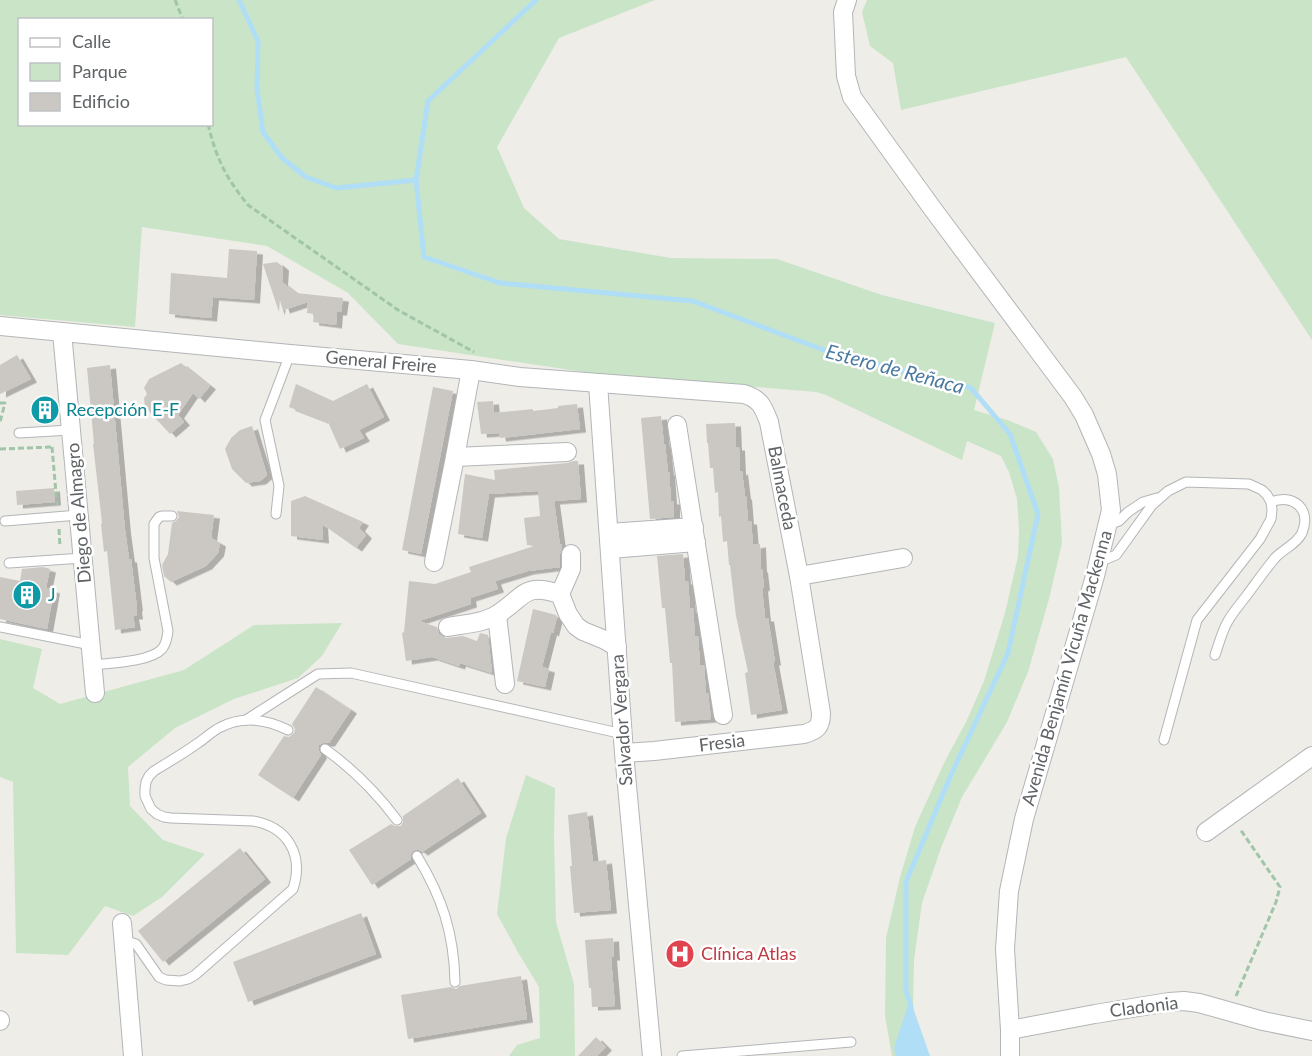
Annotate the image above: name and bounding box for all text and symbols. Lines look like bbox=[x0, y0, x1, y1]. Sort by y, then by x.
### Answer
legend bbox=[18, 18, 213, 126]
text: Calle bbox=[72, 30, 111, 52]
text: Parque bbox=[72, 60, 127, 82]
text: Edificio bbox=[72, 90, 130, 112]
water label: Estero de Reñaca bbox=[824, 338, 967, 398]
street label: General Freire bbox=[325, 345, 438, 377]
building icon: Recepción E-F bbox=[29, 394, 61, 426]
place label: Recepción E-F bbox=[66, 398, 179, 420]
street label: Diego de Almagro bbox=[61, 442, 95, 584]
street label: Balmaceda bbox=[764, 444, 802, 532]
street label: Avenida Benjamín Vicuña Mackenna bbox=[1016, 528, 1116, 808]
building icon: J bbox=[11, 579, 43, 611]
place label: J bbox=[48, 583, 56, 605]
street label: Salvador Vergara bbox=[605, 654, 637, 786]
street label: Fresia bbox=[698, 728, 746, 756]
hospital icon: Clínica Atlas bbox=[664, 938, 696, 970]
place label: Clínica Atlas bbox=[701, 942, 797, 964]
street label: Cladonia bbox=[1108, 991, 1179, 1021]

